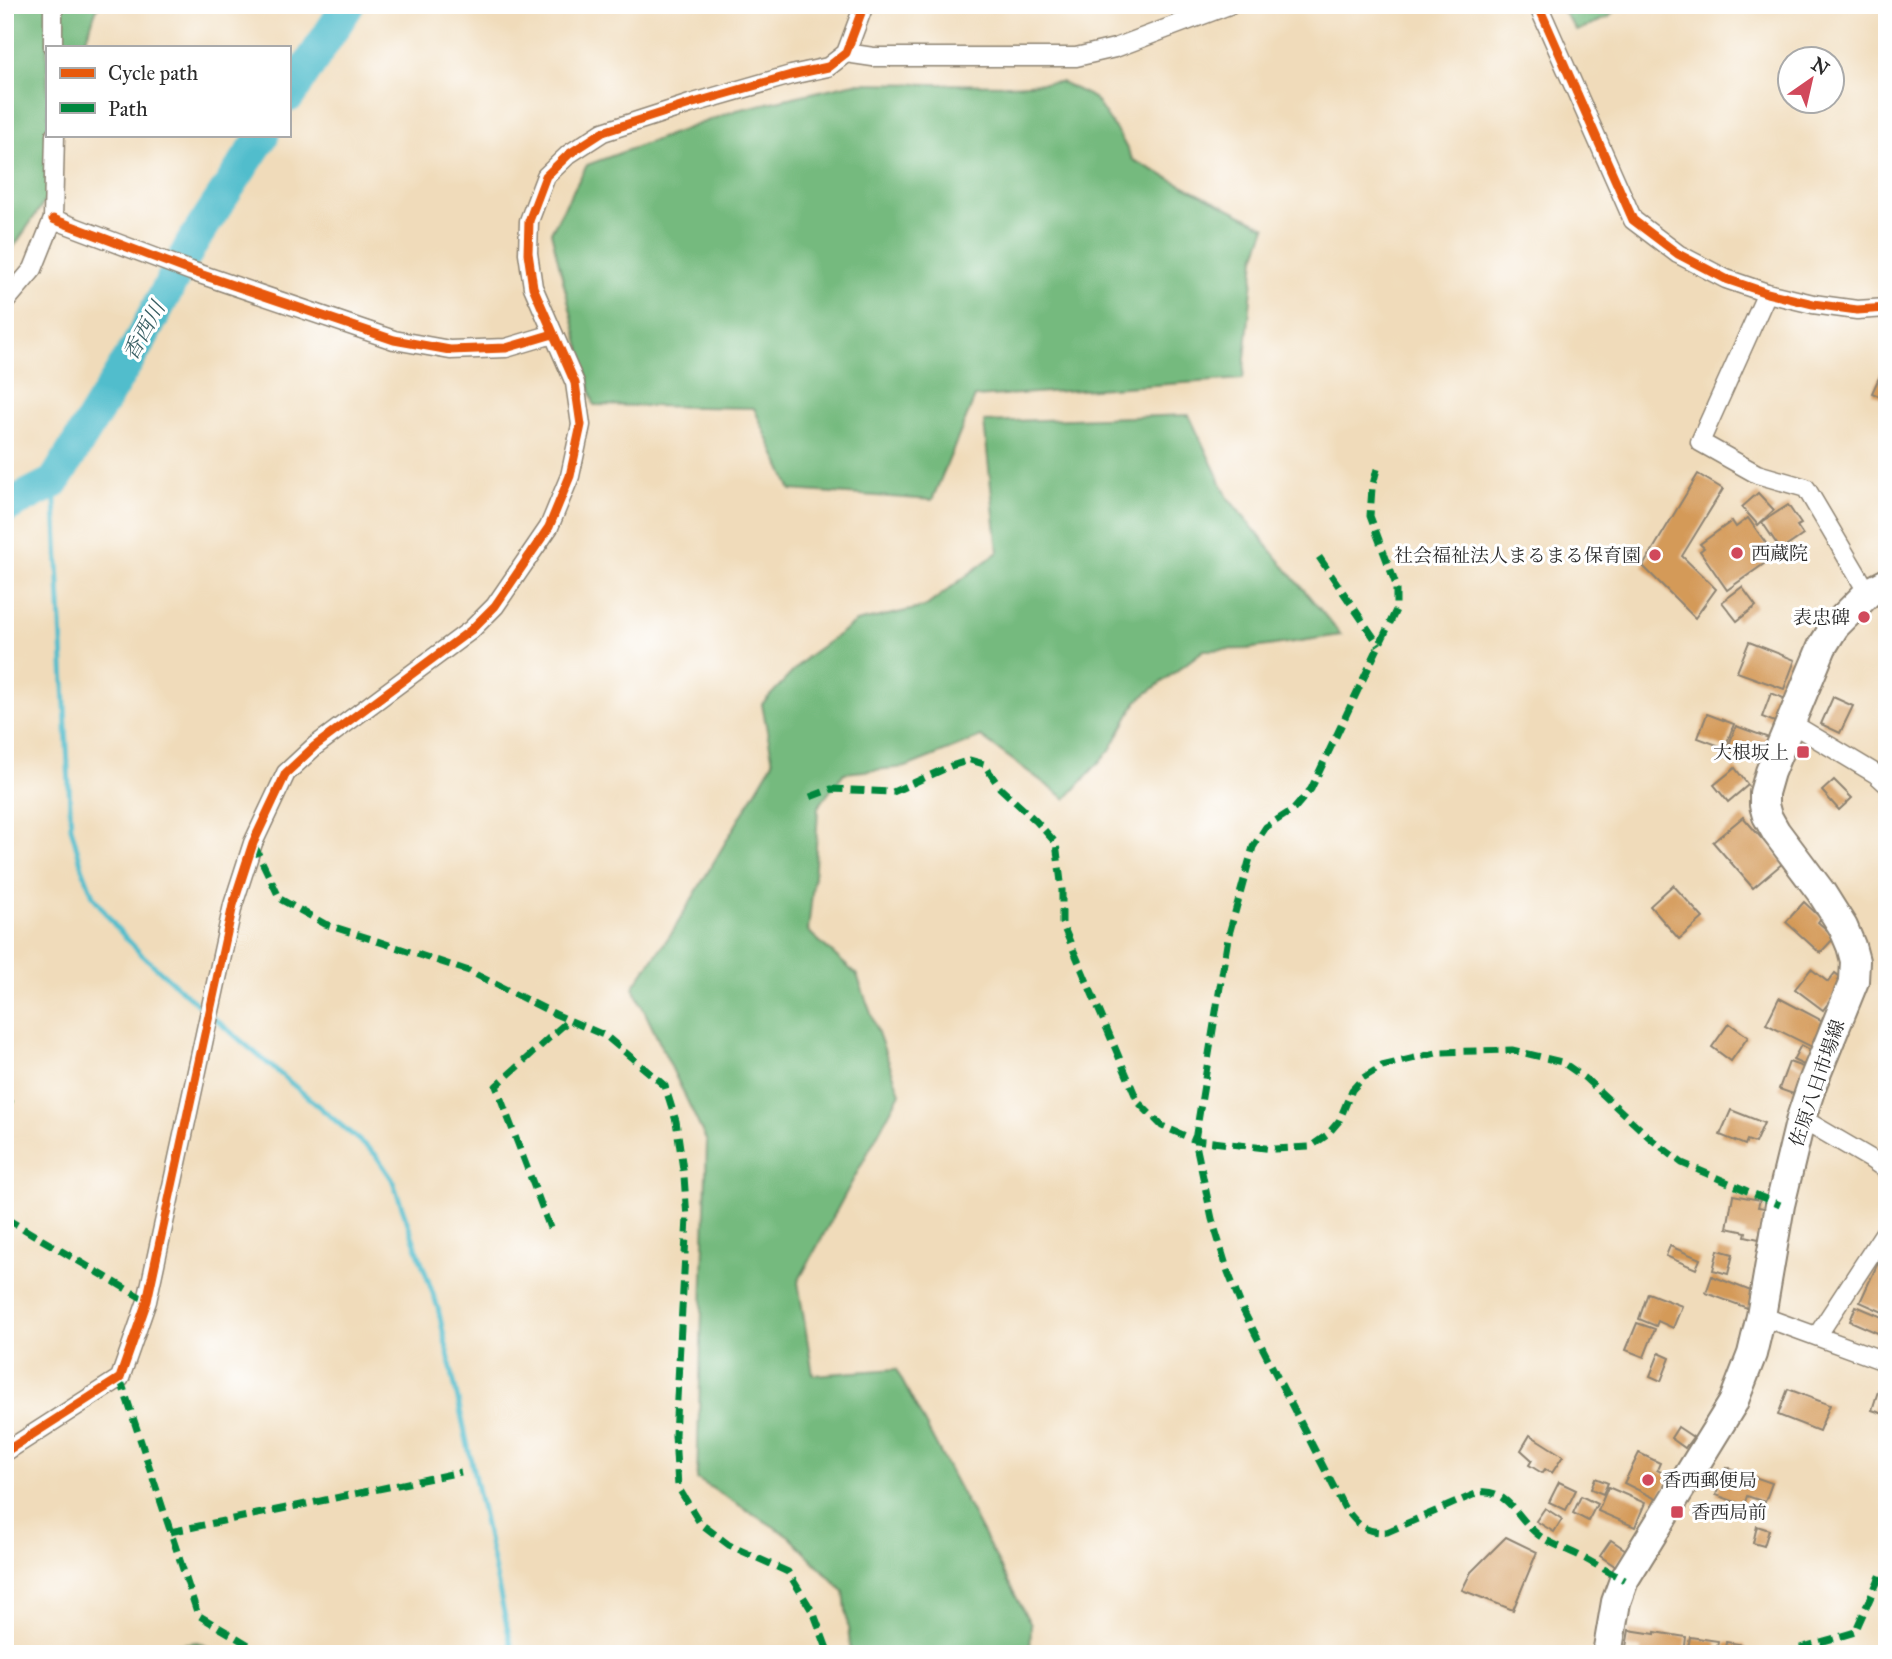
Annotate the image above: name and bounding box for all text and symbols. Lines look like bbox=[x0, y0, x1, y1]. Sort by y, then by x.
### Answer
legend bbox=[46, 46, 290, 136]
north arrow bbox=[1776, 46, 1846, 116]
text: N bbox=[1807, 52, 1833, 80]
text: Cycle path bbox=[108, 60, 199, 86]
text: Path bbox=[108, 96, 148, 122]
water label: 香西川 bbox=[117, 295, 172, 365]
place label: 西蔵院 bbox=[1751, 542, 1808, 565]
place label: 社会福祉法人まるまる保育園 bbox=[1394, 544, 1641, 567]
marker: 西蔵院 bbox=[1729, 545, 1745, 561]
marker: 社会福祉法人まるまる保育園 bbox=[1647, 547, 1663, 563]
place label: 表忠碑 bbox=[1793, 606, 1850, 629]
marker: 表忠碑 bbox=[1856, 609, 1872, 625]
place label: 大根坂上 bbox=[1713, 741, 1789, 764]
marker: 大根坂上 bbox=[1795, 744, 1811, 760]
street label: 佐原八日市場線 bbox=[1784, 1016, 1850, 1150]
place label: 香西郵便局 bbox=[1662, 1469, 1757, 1492]
marker: 香西郵便局 bbox=[1640, 1472, 1656, 1488]
place label: 香西局前 bbox=[1691, 1501, 1767, 1524]
marker: 香西局前 bbox=[1669, 1504, 1685, 1520]

